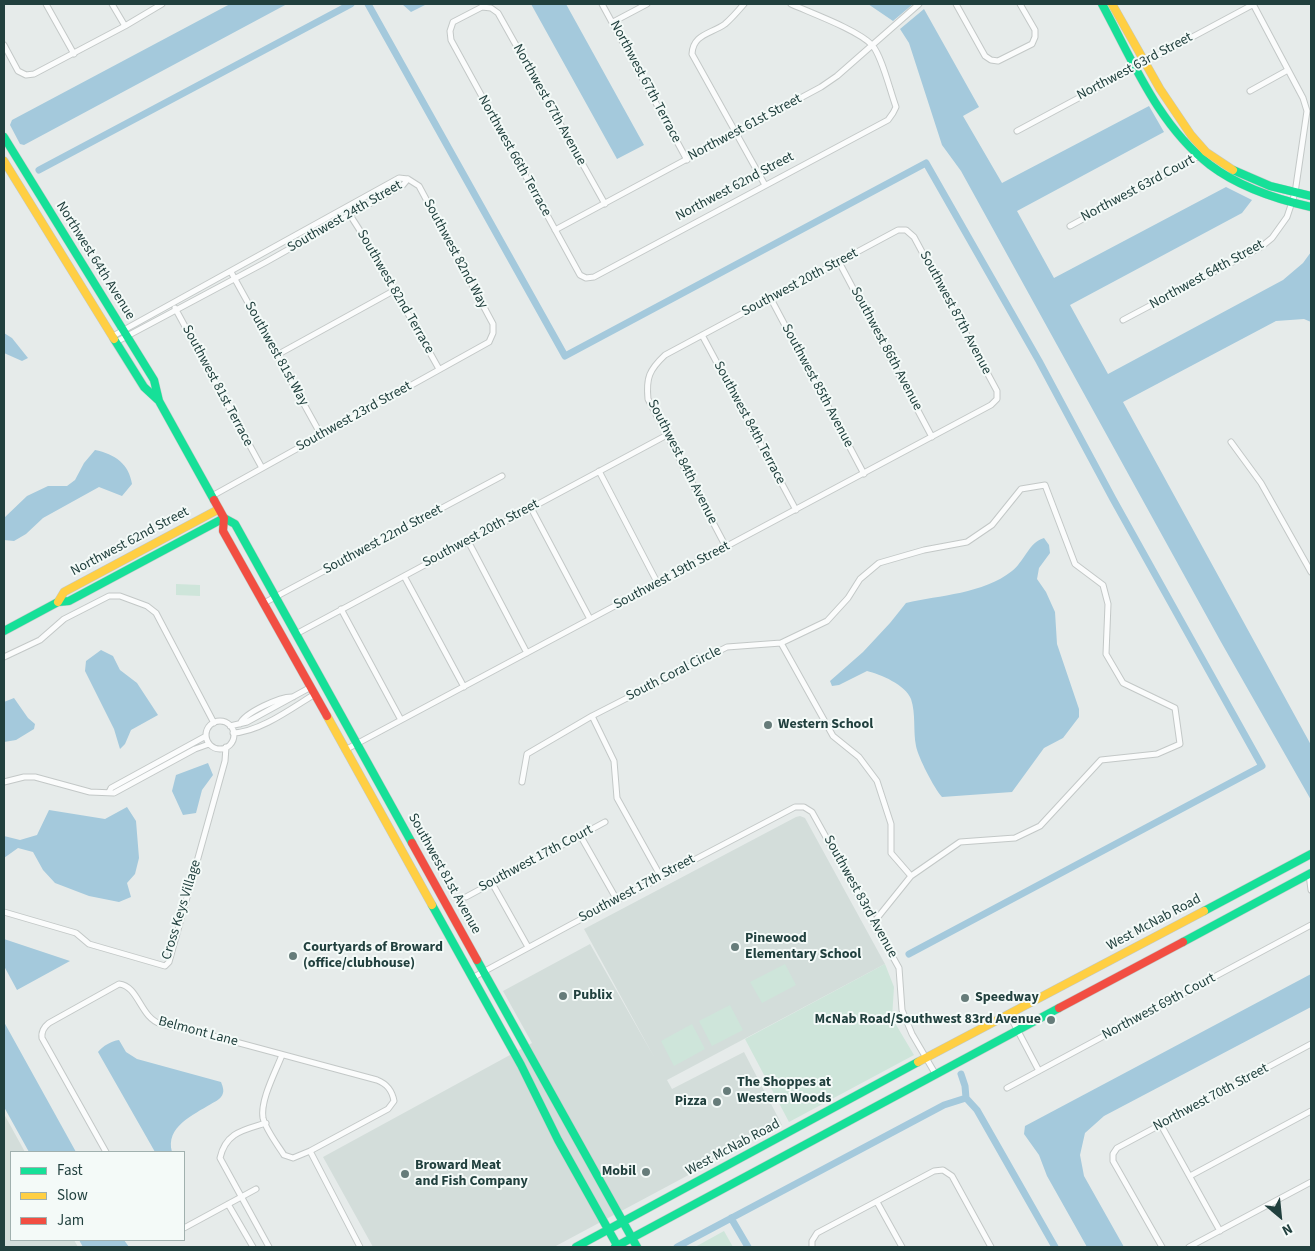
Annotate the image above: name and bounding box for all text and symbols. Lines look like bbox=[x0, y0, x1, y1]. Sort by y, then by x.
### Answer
street label: Northwest 67th Terrace bbox=[606, 18, 684, 146]
street label: Northwest 63rd Street bbox=[1074, 29, 1196, 105]
street label: Northwest 67th Avenue bbox=[509, 41, 589, 169]
street label: Northwest 61st Street bbox=[685, 91, 805, 165]
street label: Northwest 66th Terrace bbox=[474, 92, 554, 220]
street label: Northwest 62nd Street bbox=[673, 149, 797, 225]
street label: Northwest 63rd Court bbox=[1078, 152, 1198, 226]
street label: Southwest 24th Street bbox=[285, 177, 405, 257]
street label: Southwest 82nd Way bbox=[419, 196, 491, 312]
street label: Northwest 64th Avenue bbox=[52, 199, 138, 323]
street label: Southwest 82nd Terrace bbox=[353, 227, 437, 357]
street label: Northwest 64th Street bbox=[1147, 237, 1267, 313]
street label: Southwest 20th Street bbox=[739, 245, 861, 321]
street label: Southwest 87th Avenue bbox=[915, 248, 995, 378]
street label: Southwest 86th Avenue bbox=[846, 284, 926, 414]
street label: Southwest 81st Way bbox=[240, 299, 312, 409]
street label: Southwest 85th Avenue bbox=[777, 321, 857, 451]
street label: Southwest 81st Terrace bbox=[178, 322, 256, 450]
street label: Southwest 84th Terrace bbox=[709, 359, 789, 487]
street label: Southwest 23rd Street bbox=[293, 378, 415, 456]
street label: Southwest 84th Avenue bbox=[643, 397, 721, 527]
street label: Southwest 20th Street bbox=[420, 496, 542, 572]
street label: Southwest 22nd Street bbox=[321, 502, 445, 578]
street label: Northwest 62nd Street bbox=[68, 504, 192, 580]
street label: Southwest 19th Street bbox=[611, 538, 733, 614]
street label: South Coral Circle bbox=[624, 643, 724, 705]
place label: Western School bbox=[778, 717, 873, 733]
marker: Western School bbox=[762, 719, 774, 731]
street label: Southwest 81st Avenue bbox=[404, 811, 484, 937]
street label: Southwest 17th Court bbox=[476, 822, 596, 896]
street label: Southwest 83rd Avenue bbox=[819, 833, 901, 961]
street label: Southwest 17th Street bbox=[576, 851, 698, 927]
street label: Cross Keys Village bbox=[159, 858, 205, 962]
street label: West McNab Road bbox=[1104, 891, 1204, 955]
place label: Pinewood Elementary School bbox=[745, 931, 861, 964]
place label: Courtyards of Broward (office/clubhouse) bbox=[303, 940, 443, 972]
marker: Pinewood Elementary School bbox=[729, 941, 741, 953]
marker: Courtyards of Broward (office/clubhouse) bbox=[287, 950, 299, 962]
street label: Northwest 69th Court bbox=[1100, 970, 1218, 1044]
place label: Publix bbox=[573, 988, 612, 1004]
marker: Publix bbox=[557, 990, 569, 1002]
place label: Speedway bbox=[975, 990, 1039, 1006]
marker: Speedway bbox=[959, 992, 971, 1004]
place label: McNab Road/Southwest 83rd Avenue bbox=[815, 1012, 1041, 1028]
street label: Belmont Lane bbox=[156, 1013, 240, 1051]
marker: McNab Road/Southwest 83rd Avenue bbox=[1045, 1014, 1057, 1026]
street label: Northwest 70th Street bbox=[1151, 1061, 1271, 1135]
place label: The Shoppes at Western Woods bbox=[737, 1075, 831, 1108]
marker: The Shoppes at Western Woods bbox=[721, 1085, 733, 1097]
place label: Pizza bbox=[675, 1094, 707, 1110]
marker: Pizza bbox=[711, 1096, 723, 1108]
street label: West McNab Road bbox=[683, 1116, 783, 1180]
legend bbox=[10, 1151, 185, 1241]
place label: Broward Meat and Fish Company bbox=[415, 1158, 528, 1190]
text: Fast bbox=[57, 1160, 83, 1181]
place label: Mobil bbox=[602, 1164, 636, 1180]
marker: Mobil bbox=[640, 1166, 652, 1178]
marker: Broward Meat and Fish Company bbox=[399, 1168, 411, 1180]
text: Slow bbox=[57, 1185, 88, 1206]
north arrow bbox=[1255, 1191, 1305, 1241]
text: Jam bbox=[57, 1210, 84, 1231]
text: N bbox=[1278, 1218, 1296, 1240]

